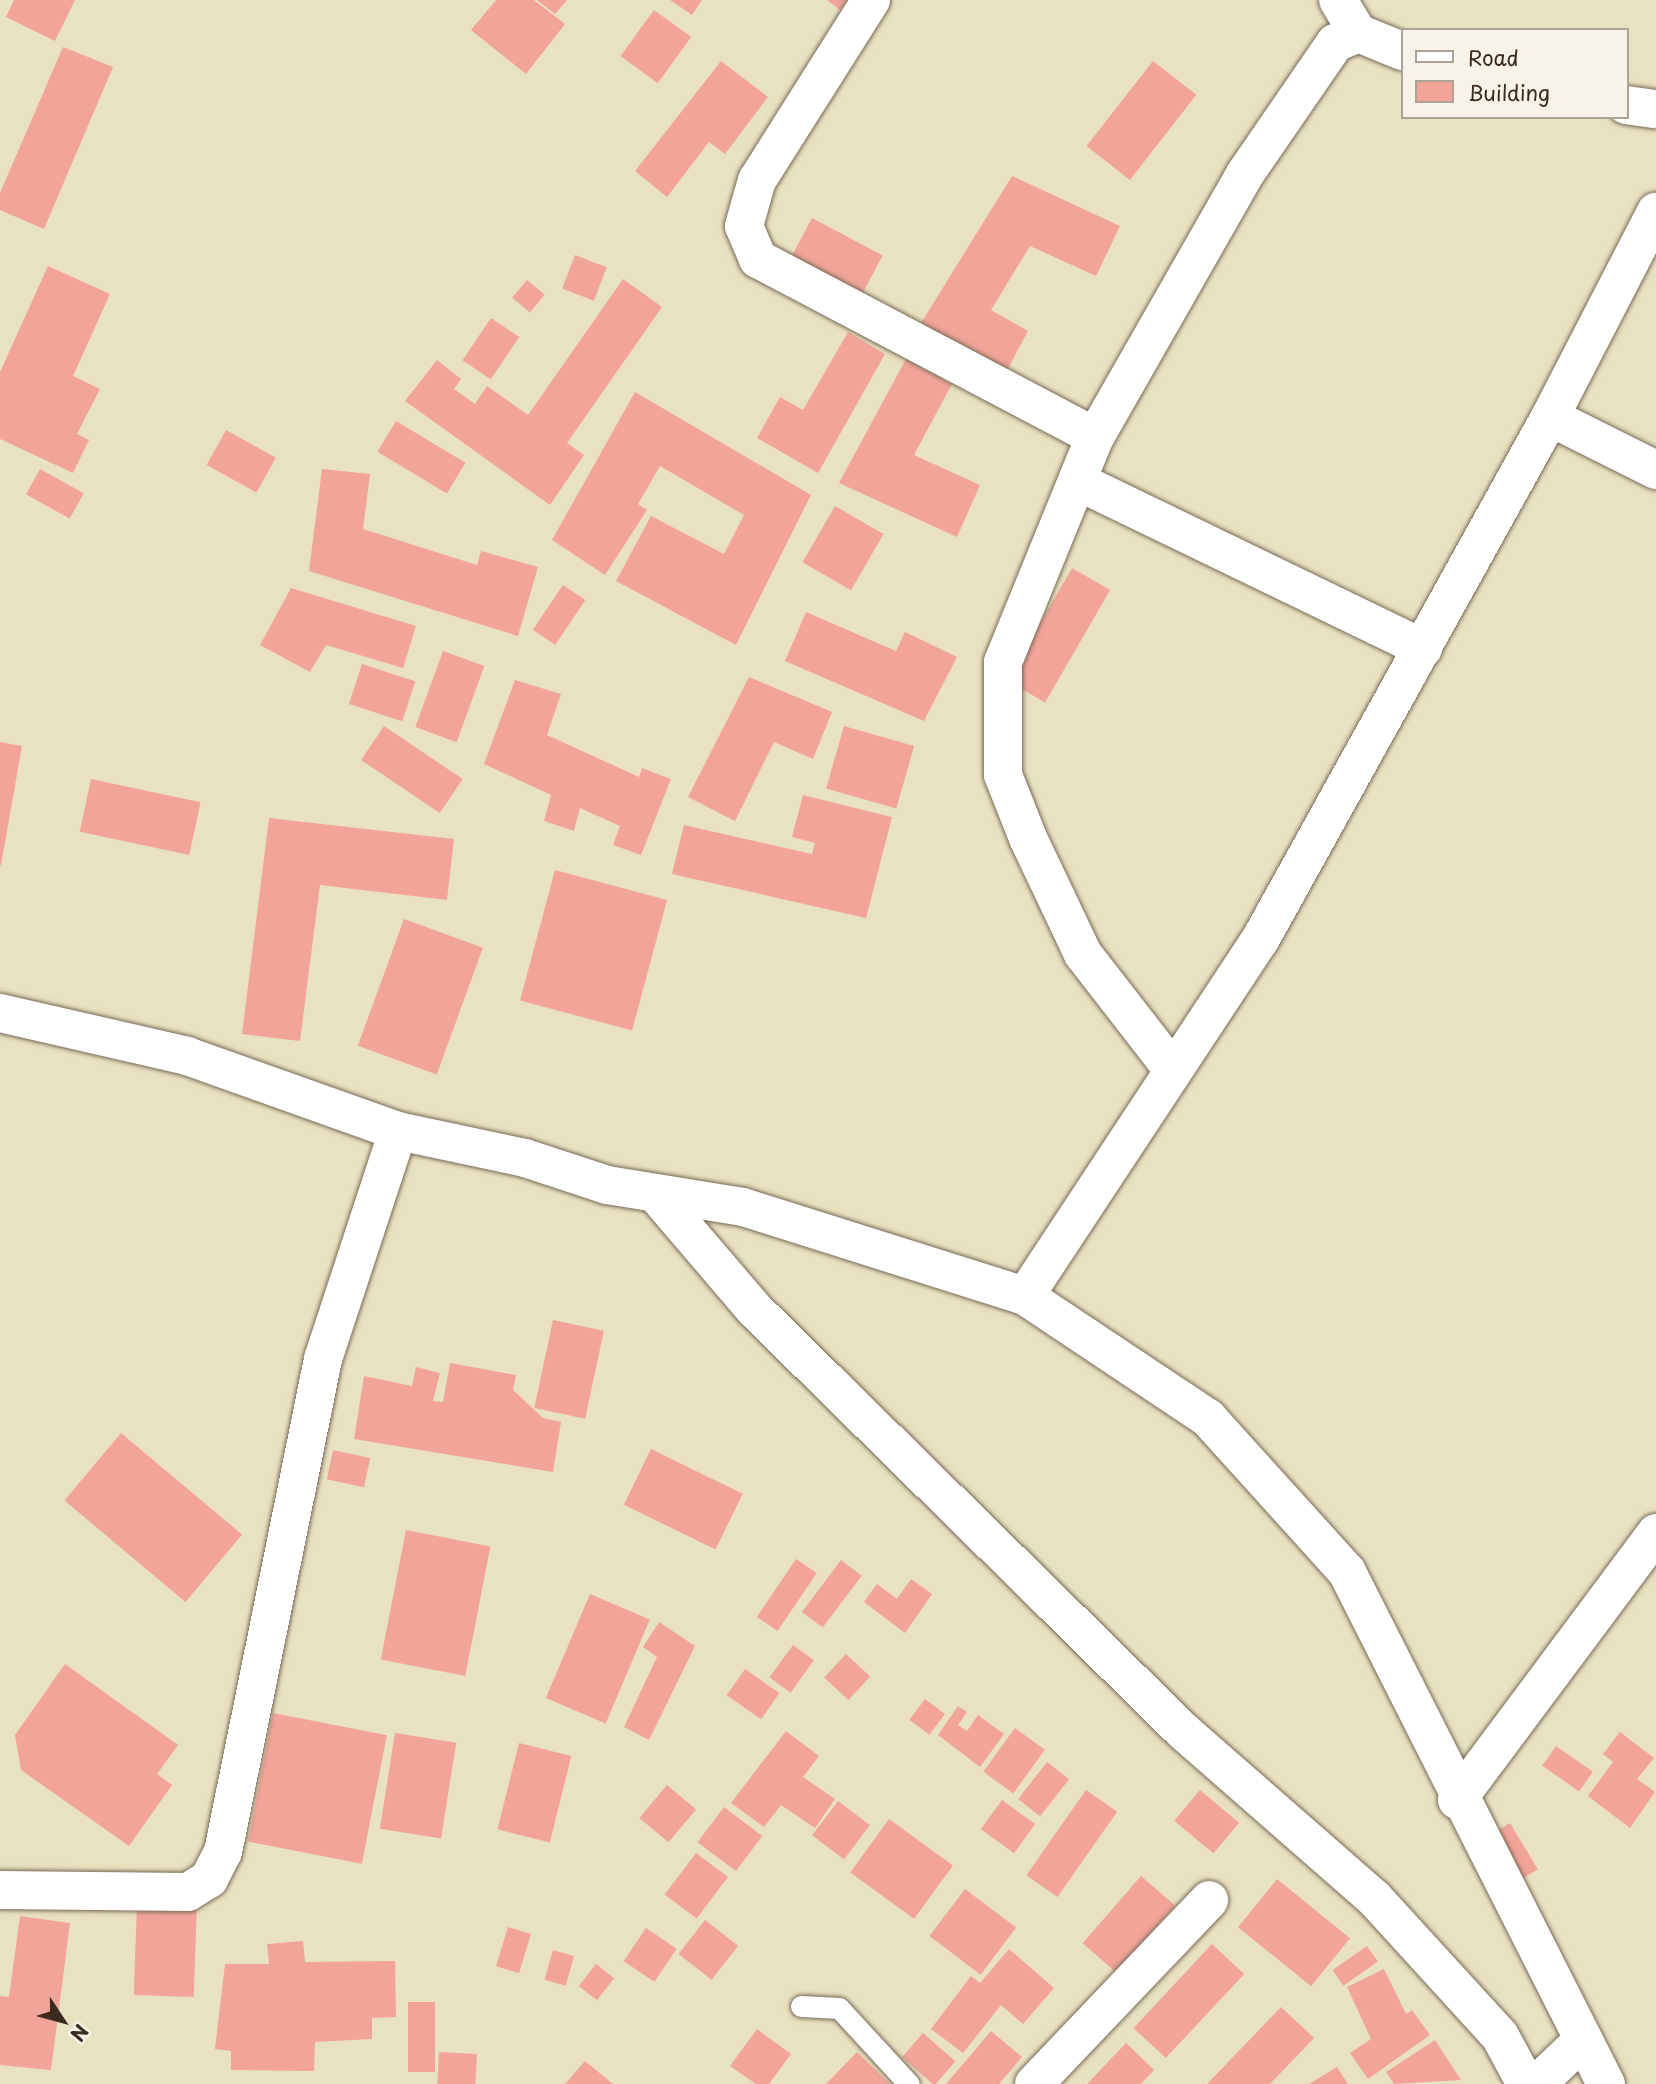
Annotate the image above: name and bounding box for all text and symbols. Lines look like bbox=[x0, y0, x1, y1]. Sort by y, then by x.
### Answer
legend bbox=[1400, 28, 1628, 119]
text: Road bbox=[1468, 41, 1519, 73]
text: Building bbox=[1468, 76, 1550, 108]
north arrow bbox=[28, 1986, 98, 2056]
text: N bbox=[64, 2019, 96, 2048]

